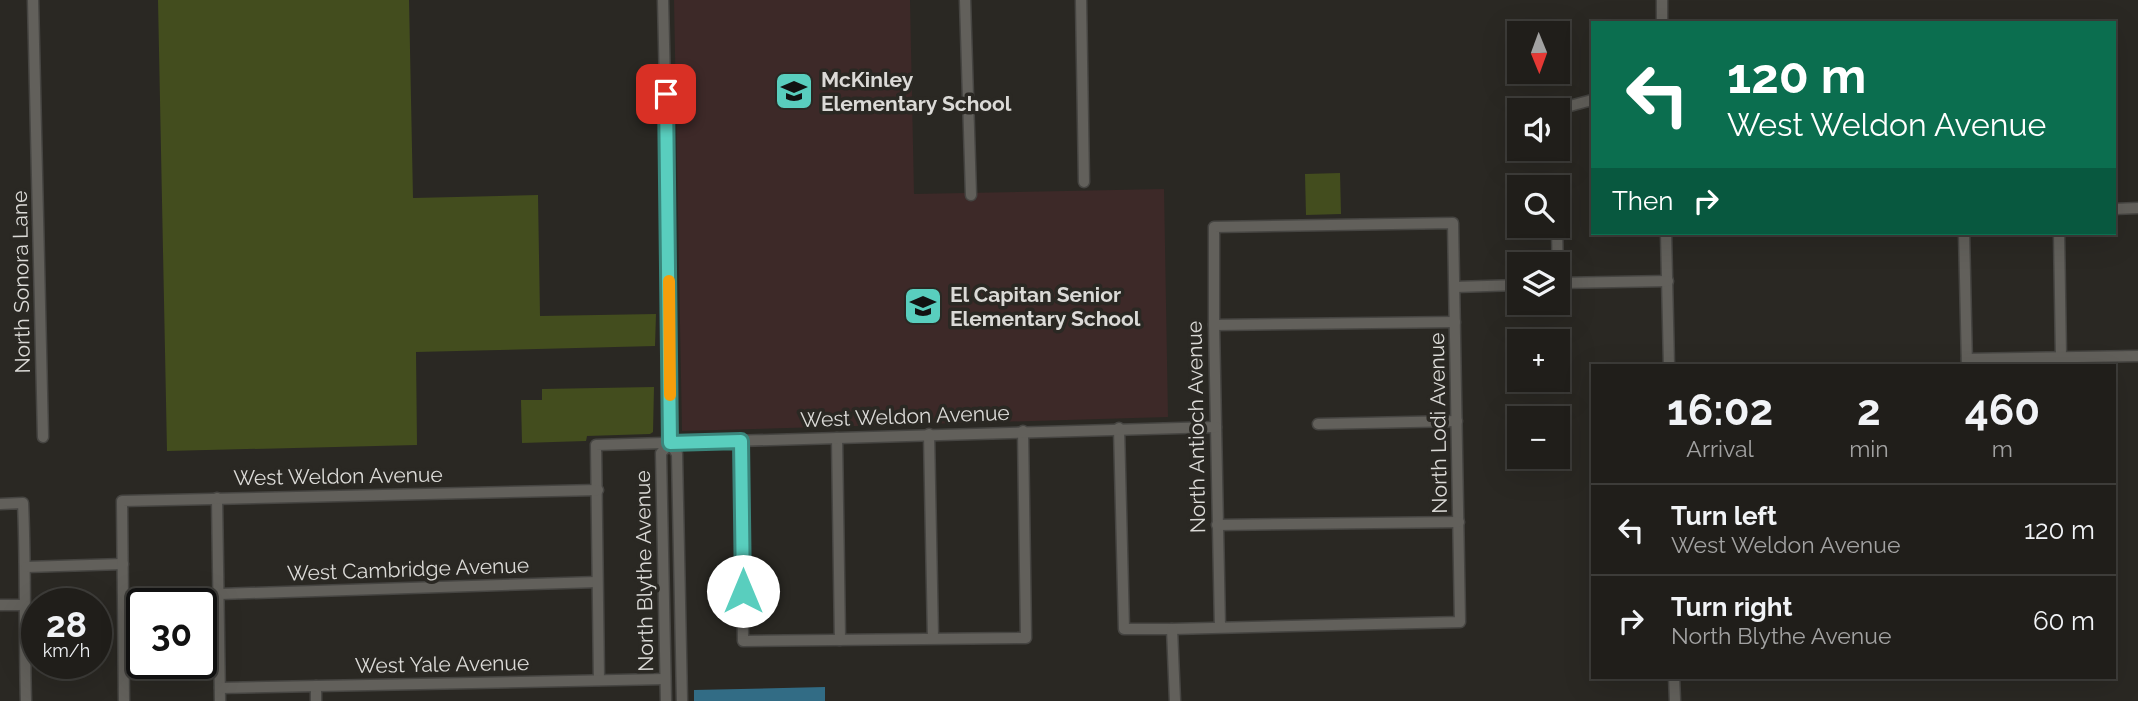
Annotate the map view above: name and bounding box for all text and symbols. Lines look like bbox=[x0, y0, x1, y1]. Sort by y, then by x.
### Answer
north arrow bbox=[1507, 21, 1570, 84]
map controls bbox=[1507, 21, 1570, 469]
text: 120 m bbox=[1727, 47, 1866, 104]
icon: left bbox=[1612, 49, 1703, 140]
pin bbox=[636, 64, 696, 124]
place label: McKinley Elementary School bbox=[821, 67, 1012, 116]
school or university icon: McKinley Elementary School bbox=[773, 70, 815, 112]
icon: arrive bbox=[647, 75, 685, 113]
button: sound bbox=[1507, 98, 1570, 161]
text: West Weldon Avenue bbox=[1727, 106, 2046, 143]
button: search bbox=[1507, 175, 1570, 238]
icon: right bbox=[1687, 182, 1725, 220]
text: Then bbox=[1612, 186, 1673, 216]
street label: North Sonora Lane bbox=[7, 190, 35, 374]
button: layers bbox=[1507, 252, 1570, 315]
place label: El Capitan Senior Elementary School bbox=[950, 282, 1141, 331]
school or university icon: El Capitan Senior Elementary School bbox=[902, 285, 944, 327]
street label: North Antioch Avenue bbox=[1182, 321, 1210, 533]
button: + bbox=[1507, 329, 1570, 392]
street label: North Lodi Avenue bbox=[1424, 332, 1452, 514]
text: 16:02 bbox=[1667, 386, 1773, 435]
text: 2 bbox=[1857, 386, 1881, 435]
text: 460 bbox=[1965, 386, 2040, 435]
street label: West Weldon Avenue bbox=[800, 400, 1010, 432]
button: − bbox=[1507, 406, 1570, 469]
text: Arrival bbox=[1686, 435, 1754, 462]
text: min bbox=[1849, 435, 1889, 462]
text: m bbox=[1992, 435, 2013, 462]
street label: West Weldon Avenue bbox=[233, 462, 443, 490]
street label: North Blythe Avenue bbox=[630, 470, 658, 672]
text: Turn left bbox=[1671, 501, 1777, 531]
icon: left bbox=[1612, 511, 1650, 549]
text: 120 m bbox=[2024, 515, 2095, 545]
text: West Weldon Avenue bbox=[1671, 531, 1900, 558]
street label: West Cambridge Avenue bbox=[287, 552, 529, 586]
position arrow bbox=[706, 554, 780, 628]
speed limit sign: 30 bbox=[126, 588, 217, 679]
text: Turn right bbox=[1671, 592, 1792, 622]
icon: right bbox=[1612, 602, 1650, 640]
text: 28 bbox=[46, 604, 87, 645]
text: 60 m bbox=[2033, 606, 2095, 636]
text: North Blythe Avenue bbox=[1671, 622, 1891, 649]
text: km/h bbox=[43, 640, 90, 661]
street label: West Yale Avenue bbox=[355, 650, 529, 678]

